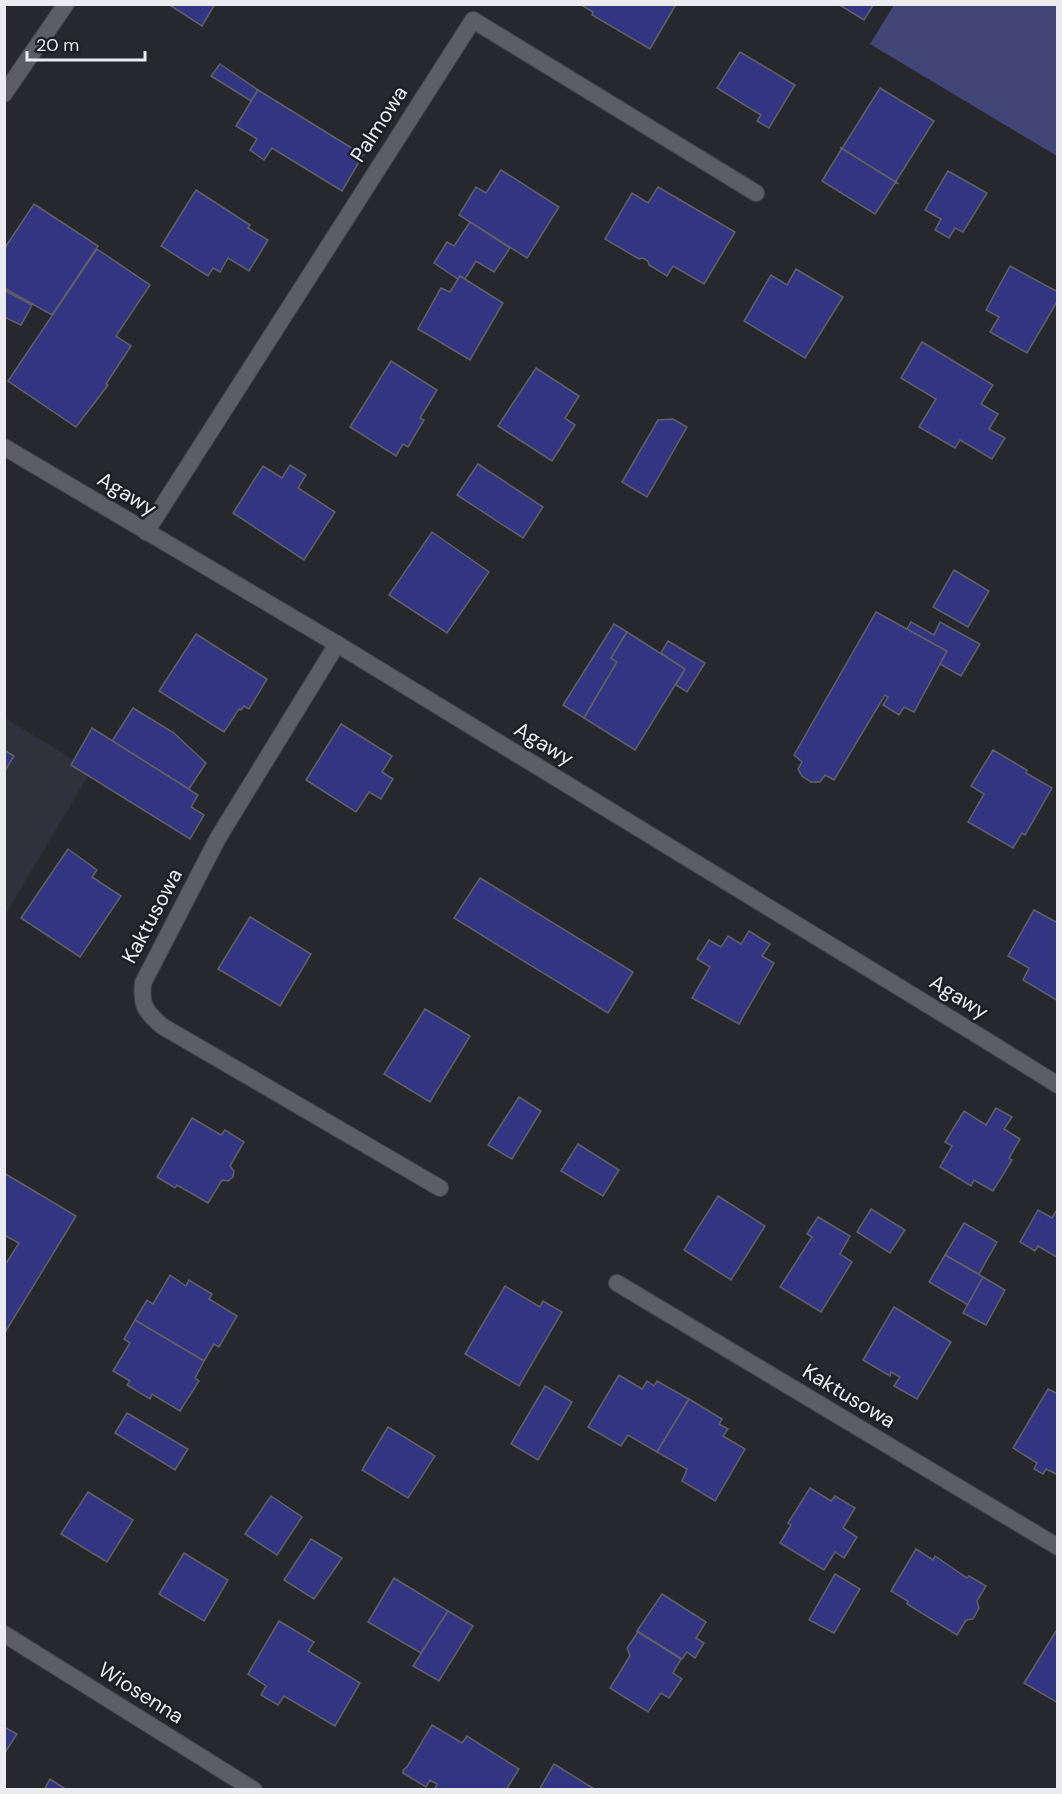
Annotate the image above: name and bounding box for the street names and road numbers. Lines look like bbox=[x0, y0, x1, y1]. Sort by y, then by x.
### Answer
street label: Palmowa bbox=[344, 80, 414, 168]
street label: Agawy bbox=[92, 465, 162, 523]
street label: Agawy bbox=[509, 715, 579, 773]
street label: Kaktusowa bbox=[115, 864, 189, 968]
street label: Agawy bbox=[924, 968, 994, 1026]
street label: Kaktusowa bbox=[797, 1357, 901, 1435]
street label: Wiosenna bbox=[93, 1656, 189, 1730]

